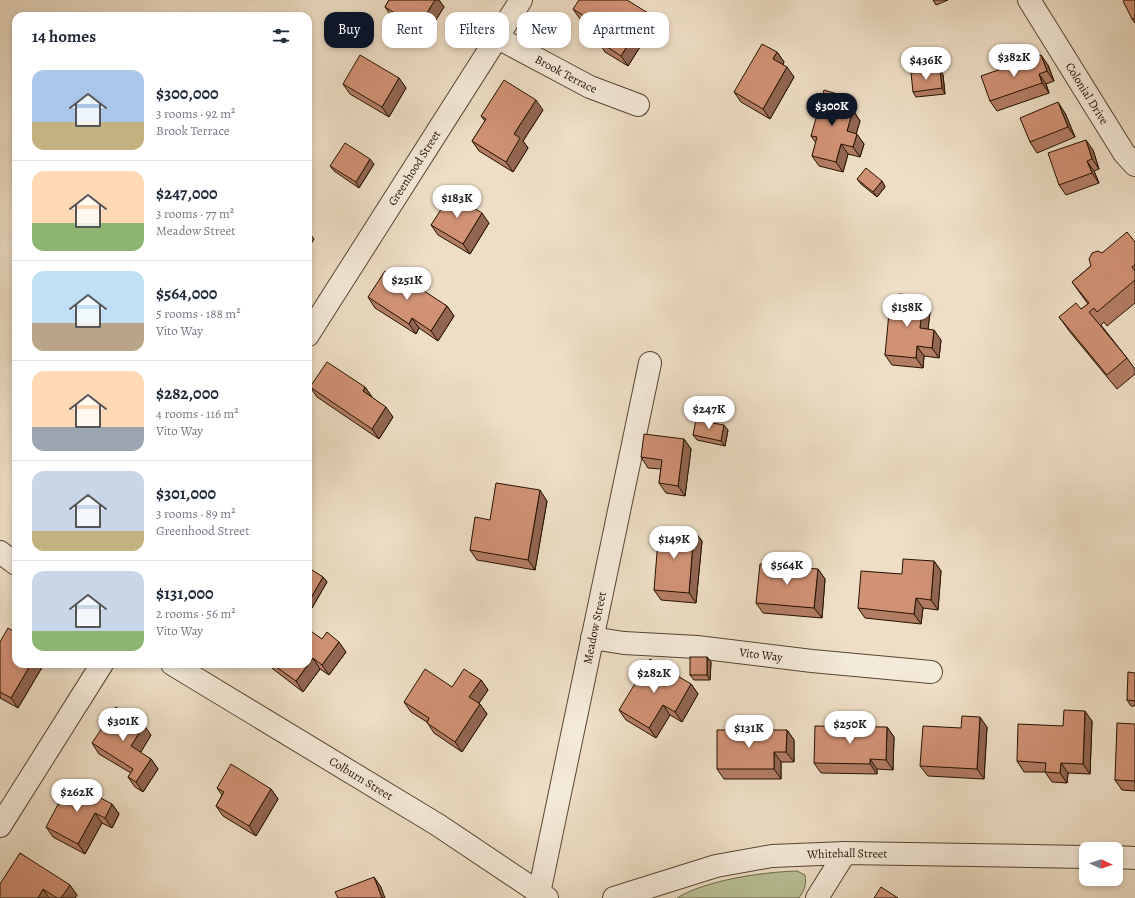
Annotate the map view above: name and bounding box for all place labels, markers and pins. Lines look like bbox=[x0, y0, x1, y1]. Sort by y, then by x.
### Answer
pin: $382K bbox=[986, 44, 1042, 78]
pin: $436K bbox=[898, 47, 954, 81]
pin: $300K bbox=[804, 93, 860, 127]
pin: $183K bbox=[429, 185, 485, 219]
pin: $251K bbox=[379, 267, 435, 301]
pin: $158K bbox=[879, 294, 935, 328]
pin: $247K bbox=[681, 396, 737, 430]
pin: $149K bbox=[646, 526, 702, 560]
pin: $564K bbox=[759, 552, 815, 586]
pin: $282K bbox=[626, 660, 682, 694]
pin: $301K bbox=[95, 708, 151, 742]
pin: $250K bbox=[822, 711, 878, 745]
pin: $131K bbox=[721, 715, 777, 749]
pin: $262K bbox=[49, 779, 105, 813]

